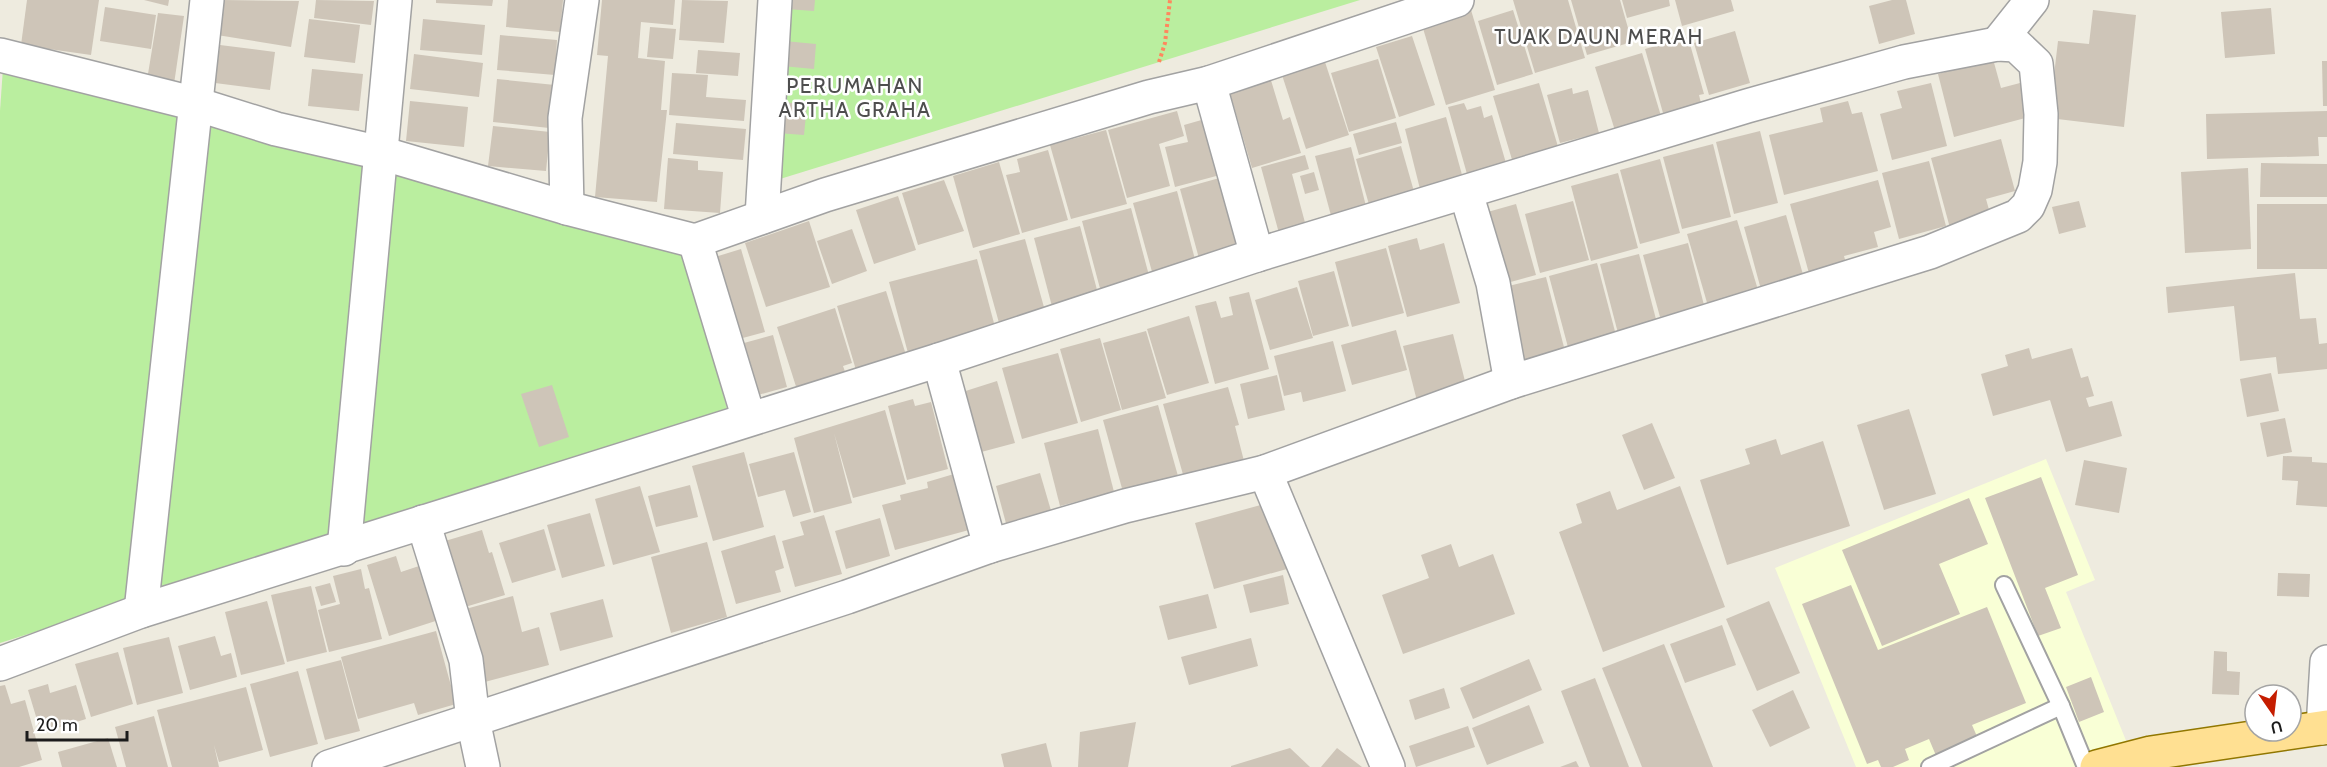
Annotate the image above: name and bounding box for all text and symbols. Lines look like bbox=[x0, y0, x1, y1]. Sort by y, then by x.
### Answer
district label: TUAK DAUN MERAH bbox=[1494, 24, 1704, 49]
district label: PERUMAHAN ARTHA GRAHA bbox=[779, 73, 931, 122]
north arrow bbox=[2243, 683, 2303, 743]
scale bar bbox=[27, 704, 128, 742]
text: 20 m bbox=[36, 714, 78, 736]
text: U bbox=[2269, 716, 2284, 738]

